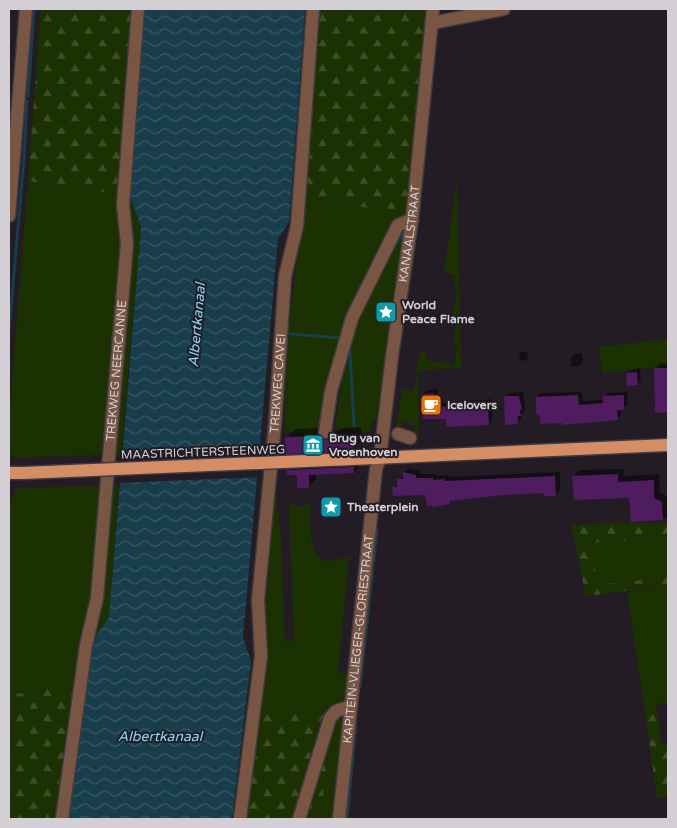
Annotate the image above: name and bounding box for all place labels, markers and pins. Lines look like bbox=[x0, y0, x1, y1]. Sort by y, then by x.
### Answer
place label: World Peace Flame bbox=[402, 298, 475, 326]
place icon: World Peace Flame bbox=[374, 300, 398, 324]
cafe icon: Icelovers bbox=[419, 393, 443, 417]
place label: Icelovers bbox=[447, 398, 497, 412]
place label: Brug van Vroenhoven bbox=[329, 431, 398, 459]
museum icon: Brug van Vroenhoven bbox=[301, 433, 325, 457]
place icon: Theaterplein bbox=[319, 495, 343, 519]
place label: Theaterplein bbox=[346, 500, 418, 515]

